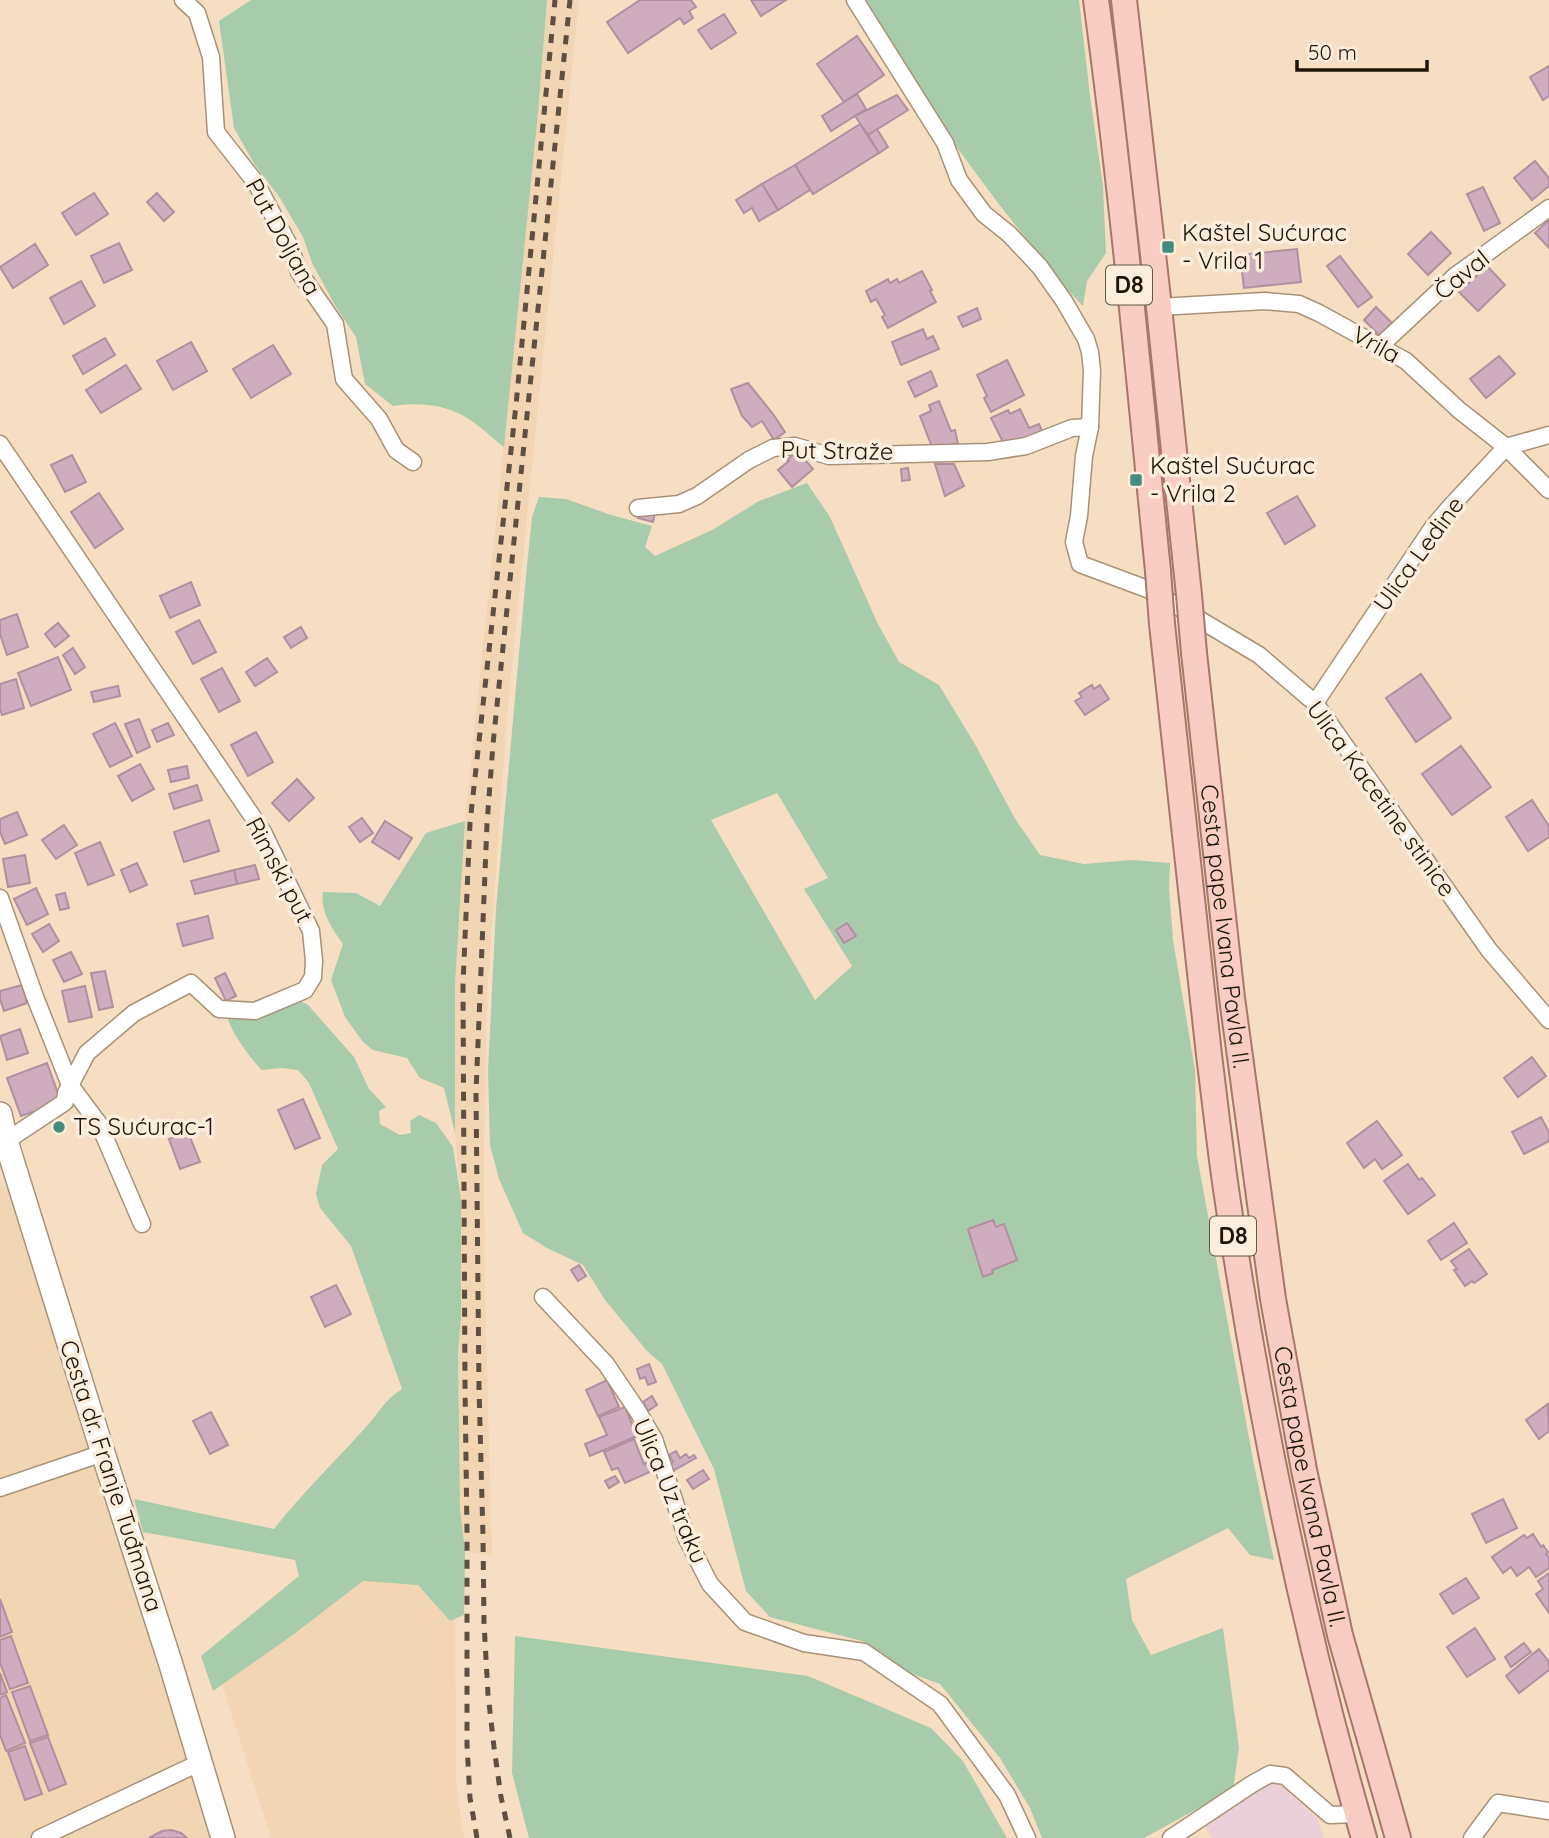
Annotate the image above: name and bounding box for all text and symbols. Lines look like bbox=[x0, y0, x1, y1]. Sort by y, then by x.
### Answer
scale bar bbox=[1297, 28, 1426, 72]
text: 50 m bbox=[1308, 39, 1357, 65]
street label: Put Doljana bbox=[239, 173, 328, 300]
place label: Kaštel Sućurac - Vrila 1 bbox=[1182, 217, 1347, 275]
marker: Kaštel Sućurac - Vrila 1 bbox=[1160, 239, 1176, 255]
street label: Čaval bbox=[1428, 243, 1495, 306]
road number: D8 bbox=[1106, 266, 1152, 304]
street label: Vrila bbox=[1347, 319, 1406, 369]
street label: Put Straže bbox=[780, 434, 894, 466]
place label: Kaštel Sućurac - Vrila 2 bbox=[1150, 450, 1315, 508]
marker: Kaštel Sućurac - Vrila 2 bbox=[1128, 472, 1144, 488]
street label: Ulica Ledine bbox=[1366, 490, 1470, 617]
street label: Ulica Kacetine stinice bbox=[1301, 695, 1463, 902]
street label: Cesta pape Ivana Pavla II. bbox=[1195, 783, 1257, 1070]
street label: Rimski put bbox=[240, 812, 320, 927]
place label: TS Sućurac-1 bbox=[73, 1111, 214, 1141]
marker: TS Sućurac-1 bbox=[51, 1119, 67, 1135]
road number: D8 bbox=[1210, 1217, 1256, 1256]
street label: Cesta dr. Franje Tuđmana bbox=[54, 1336, 170, 1615]
street label: Cesta pape Ivana Pavla II. bbox=[1268, 1344, 1354, 1630]
street label: Ulica Uz traku bbox=[627, 1414, 715, 1568]

